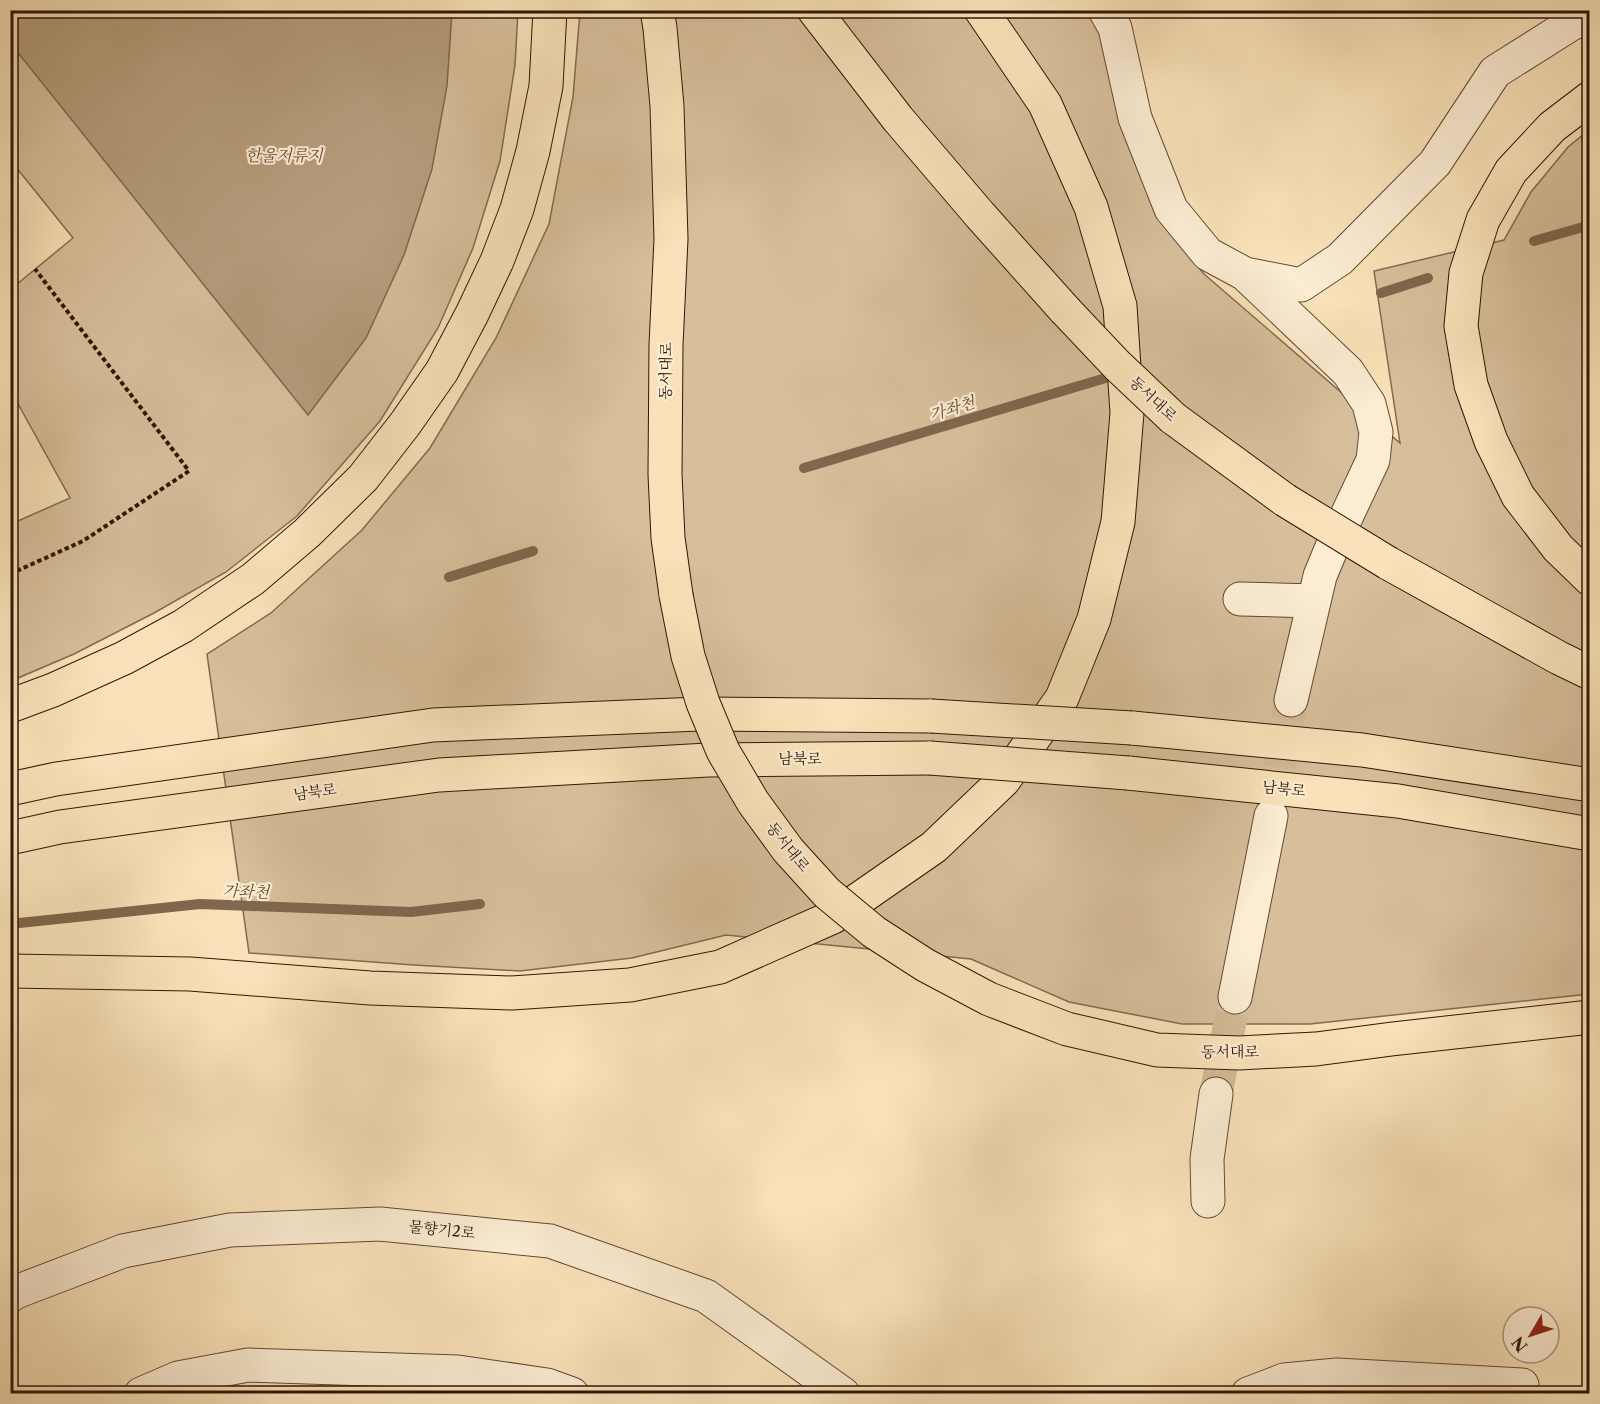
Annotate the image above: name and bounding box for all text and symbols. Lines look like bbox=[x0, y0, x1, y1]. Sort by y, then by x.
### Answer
water label: 한울저류지 bbox=[245, 145, 324, 165]
street label: 동서대로 bbox=[655, 341, 676, 400]
street label: 동서대로 bbox=[1126, 372, 1181, 426]
water label: 가좌천 bbox=[927, 391, 979, 424]
street label: 남북로 bbox=[778, 749, 822, 768]
street label: 남북로 bbox=[1261, 777, 1307, 800]
street label: 남북로 bbox=[292, 779, 338, 804]
street label: 동서대로 bbox=[763, 818, 814, 876]
water label: 가좌천 bbox=[222, 880, 271, 902]
street label: 동서대로 bbox=[1201, 1042, 1259, 1061]
street label: 물향기2로 bbox=[408, 1217, 477, 1242]
north arrow bbox=[1501, 1305, 1561, 1365]
text: N bbox=[1507, 1333, 1531, 1356]

